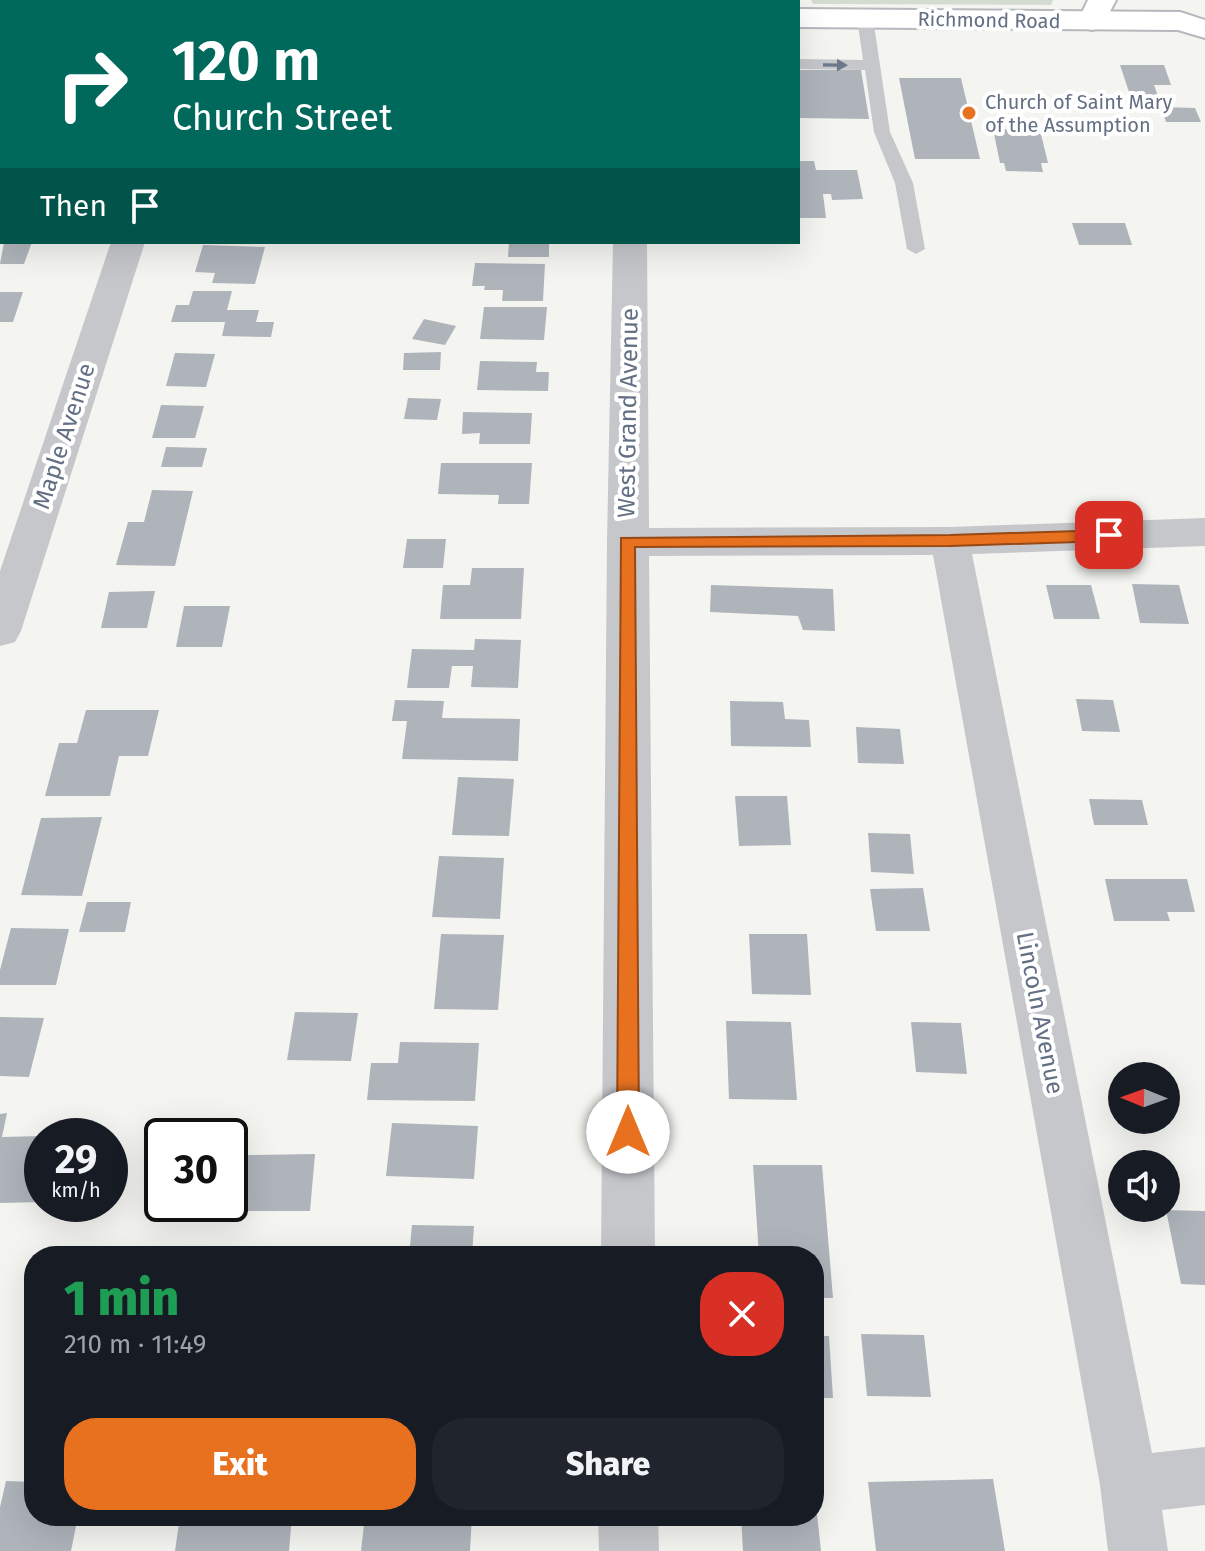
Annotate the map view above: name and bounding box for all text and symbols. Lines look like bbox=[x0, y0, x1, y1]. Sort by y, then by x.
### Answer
street label: Richmond Road bbox=[917, 7, 1061, 33]
text: 120 m bbox=[172, 28, 320, 95]
icon: right bbox=[40, 32, 144, 136]
one-way arrow bbox=[823, 58, 848, 71]
place label: Church of Saint Mary of the Assumption bbox=[985, 90, 1173, 137]
text: Church Street bbox=[172, 96, 392, 140]
marker: Church of Saint Mary of the Assumption bbox=[960, 104, 978, 122]
icon: arrive bbox=[123, 184, 167, 228]
text: Then bbox=[40, 188, 107, 224]
street label: West Grand Avenue bbox=[612, 308, 644, 518]
street label: Maple Avenue bbox=[27, 359, 101, 513]
pin bbox=[1075, 501, 1143, 569]
icon: arrive bbox=[1087, 513, 1131, 557]
street label: Lincoln Avenue bbox=[1011, 929, 1069, 1097]
north arrow bbox=[1108, 1062, 1180, 1134]
map controls bbox=[1108, 1062, 1180, 1222]
position arrow bbox=[586, 1090, 670, 1174]
speed limit sign: 30 bbox=[144, 1118, 248, 1222]
text: 29 bbox=[55, 1136, 97, 1184]
button: sound bbox=[1108, 1150, 1180, 1222]
text: km/h bbox=[51, 1178, 101, 1202]
text: 1 min bbox=[64, 1270, 179, 1328]
button: close bbox=[700, 1272, 784, 1356]
text: 210 m · 11:49 bbox=[64, 1329, 206, 1360]
button: Exit bbox=[64, 1418, 416, 1510]
button: Share bbox=[432, 1418, 784, 1510]

